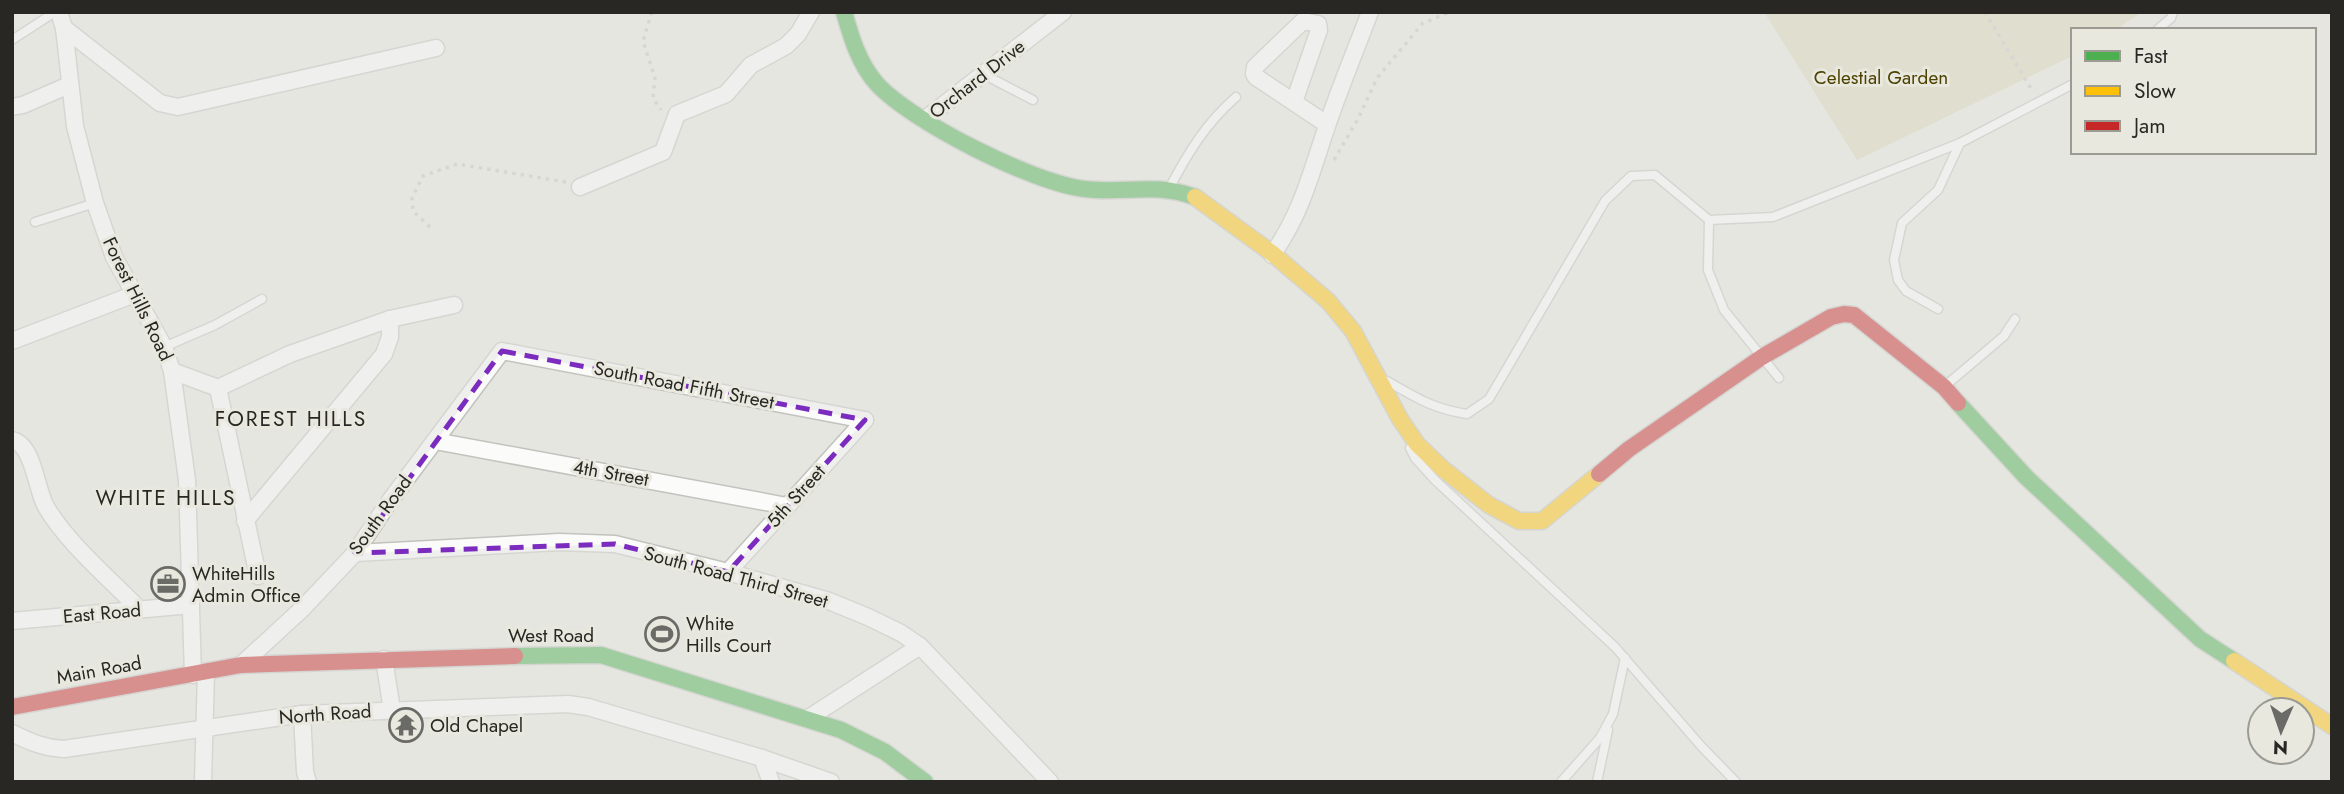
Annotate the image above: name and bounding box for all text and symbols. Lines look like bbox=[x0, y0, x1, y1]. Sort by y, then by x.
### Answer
legend bbox=[2071, 28, 2316, 154]
street label: Orchard Drive bbox=[923, 33, 1031, 125]
text: Fast bbox=[2134, 41, 2167, 71]
park label: Celestial Garden bbox=[1814, 64, 1948, 91]
text: Slow bbox=[2134, 76, 2176, 106]
text: Jam bbox=[2131, 111, 2166, 141]
street label: Forest Hills Road bbox=[96, 232, 180, 366]
street label: South Road Fifth Street bbox=[592, 354, 777, 416]
district label: FOREST HILLS bbox=[215, 404, 367, 434]
street label: 4th Street bbox=[571, 453, 652, 493]
street label: 5th Street bbox=[760, 458, 832, 533]
street label: South Road bbox=[342, 470, 418, 560]
district label: WHITE HILLS bbox=[95, 483, 237, 513]
street label: South Road Third Street bbox=[641, 539, 832, 615]
place label: WhiteHills Admin Office bbox=[192, 560, 301, 609]
office icon: WhiteHills Admin Office bbox=[149, 565, 187, 603]
street label: East Road bbox=[62, 596, 142, 630]
place label: White Hills Court bbox=[686, 610, 772, 659]
sports icon: White Hills Court bbox=[643, 615, 681, 653]
street label: West Road bbox=[508, 622, 594, 649]
street label: Main Road bbox=[54, 649, 144, 691]
north arrow bbox=[2246, 696, 2316, 766]
street label: North Road bbox=[278, 697, 372, 731]
temple icon: Old Chapel bbox=[387, 706, 425, 744]
place label: Old Chapel bbox=[430, 712, 523, 739]
text: N bbox=[2272, 734, 2288, 761]

